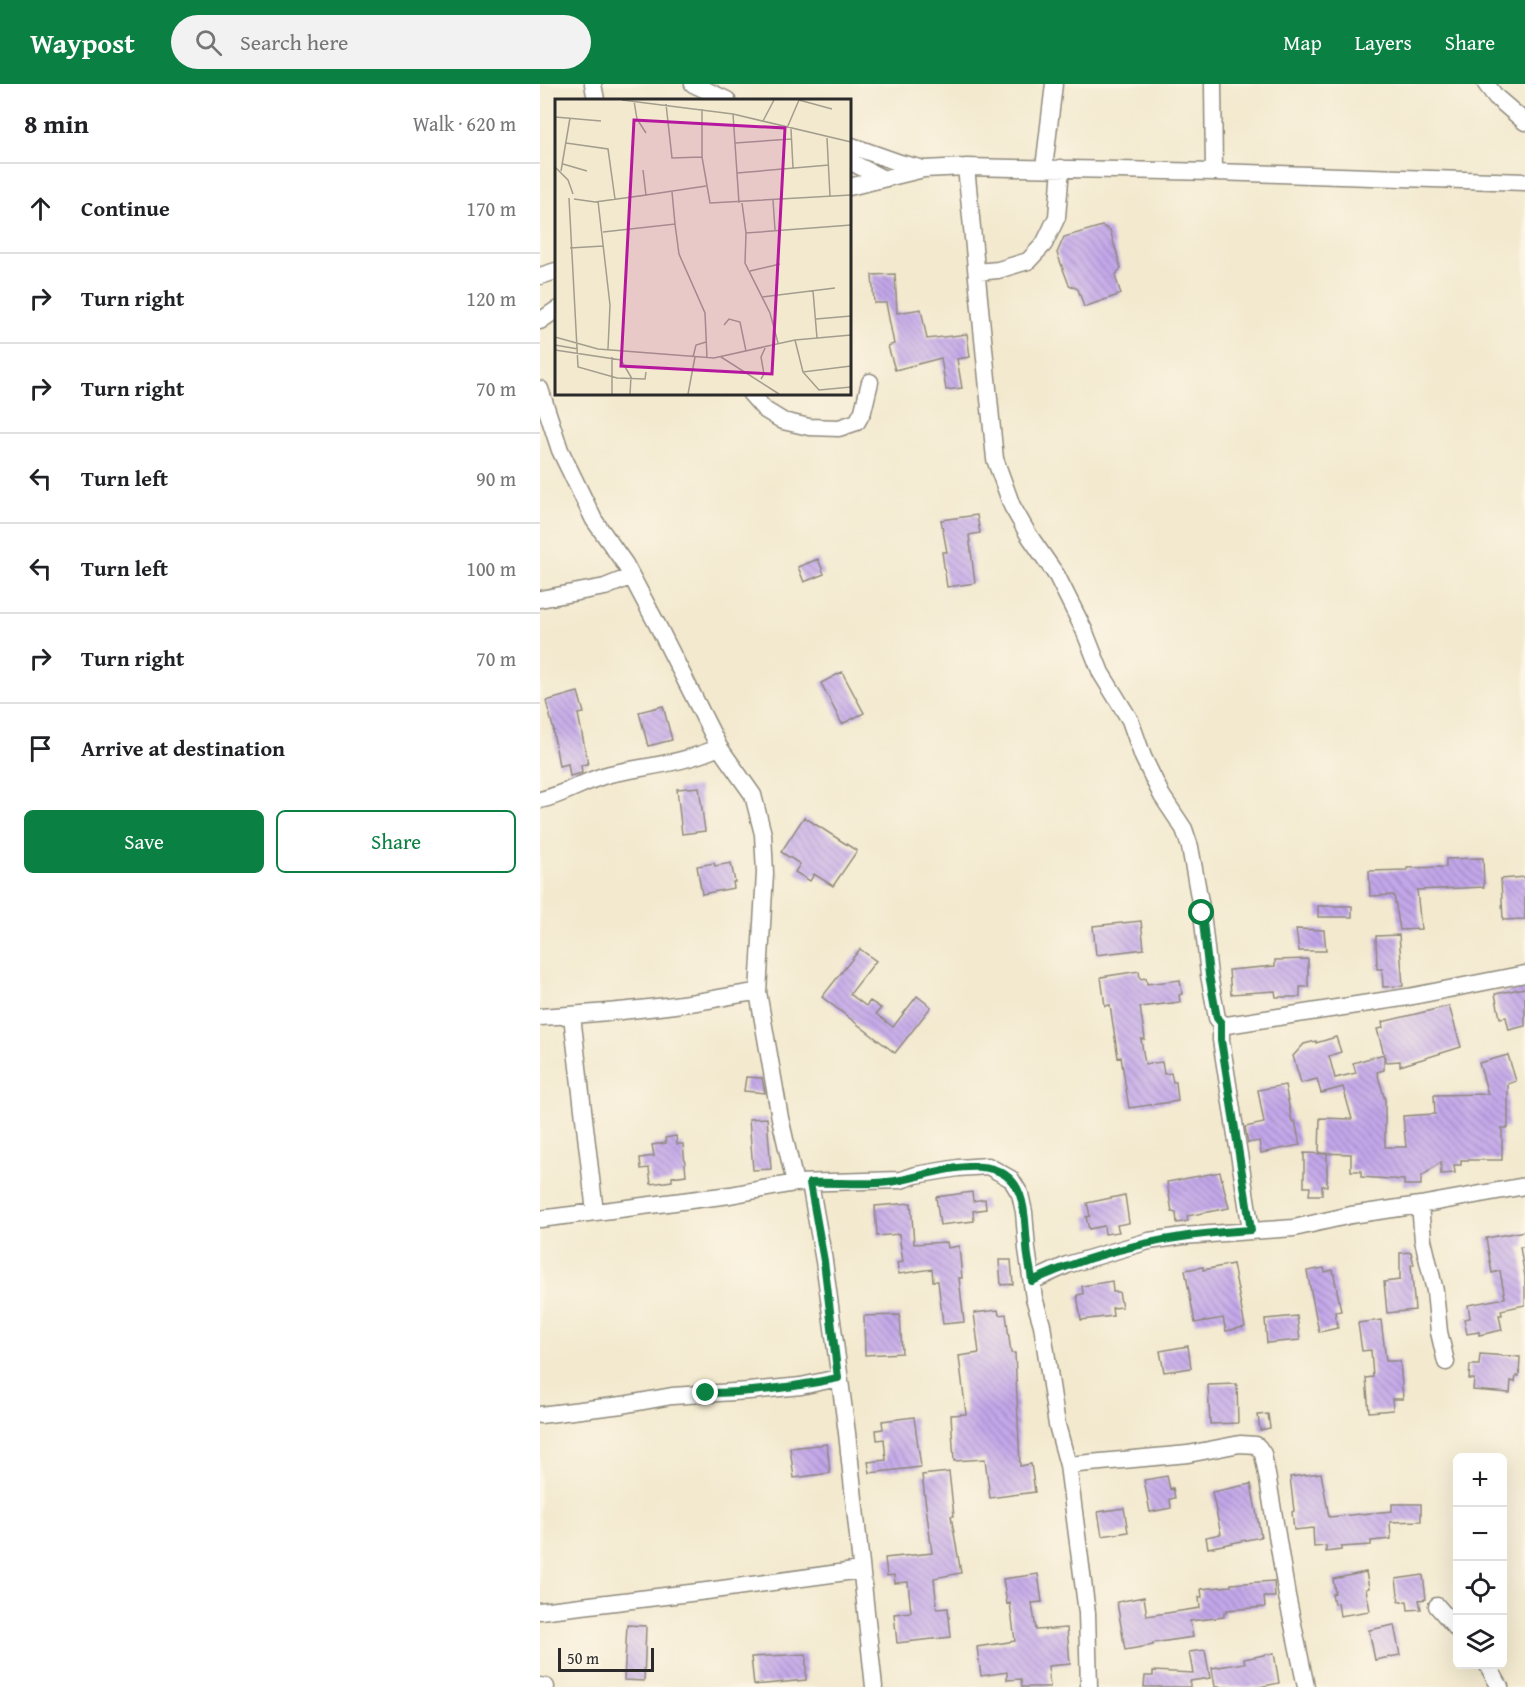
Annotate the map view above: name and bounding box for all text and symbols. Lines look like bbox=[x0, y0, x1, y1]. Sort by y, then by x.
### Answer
search box bbox=[171, 15, 591, 69]
text: Waypost bbox=[30, 22, 135, 63]
icon: search bbox=[192, 26, 225, 59]
text: Search here bbox=[240, 26, 348, 58]
text: Map bbox=[1283, 27, 1322, 58]
text: Layers bbox=[1355, 27, 1412, 58]
text: Share bbox=[1445, 27, 1495, 58]
inset map bbox=[555, 99, 850, 394]
text: 8 min bbox=[24, 104, 89, 143]
text: Walk · 620 m bbox=[413, 109, 516, 138]
icon: ahead bbox=[24, 192, 57, 225]
text: Continue bbox=[81, 192, 170, 224]
text: 170 m bbox=[466, 194, 516, 223]
icon: right bbox=[24, 282, 57, 315]
text: Turn right bbox=[81, 282, 184, 314]
text: 120 m bbox=[466, 284, 516, 313]
icon: right bbox=[24, 372, 57, 405]
text: Turn right bbox=[81, 372, 184, 404]
text: 70 m bbox=[476, 374, 516, 403]
icon: left bbox=[24, 462, 57, 495]
text: Turn left bbox=[81, 462, 168, 494]
text: 90 m bbox=[476, 464, 516, 493]
icon: left bbox=[24, 552, 57, 585]
text: Turn left bbox=[81, 552, 168, 584]
text: 100 m bbox=[466, 554, 516, 583]
icon: right bbox=[24, 642, 57, 675]
text: Turn right bbox=[81, 642, 184, 674]
text: 70 m bbox=[476, 644, 516, 673]
icon: arrive bbox=[24, 732, 57, 765]
text: Arrive at destination bbox=[81, 732, 285, 764]
button: Save bbox=[24, 810, 264, 873]
button: Share bbox=[276, 810, 516, 873]
route start bbox=[1188, 899, 1214, 925]
route end bbox=[692, 1379, 718, 1405]
map controls bbox=[1453, 1453, 1507, 1669]
button: + bbox=[1453, 1453, 1507, 1507]
button: − bbox=[1453, 1507, 1507, 1561]
button: locate bbox=[1453, 1561, 1507, 1615]
button: layers bbox=[1453, 1615, 1507, 1669]
scale bar bbox=[558, 1645, 654, 1672]
text: 50 m bbox=[567, 1646, 599, 1670]

